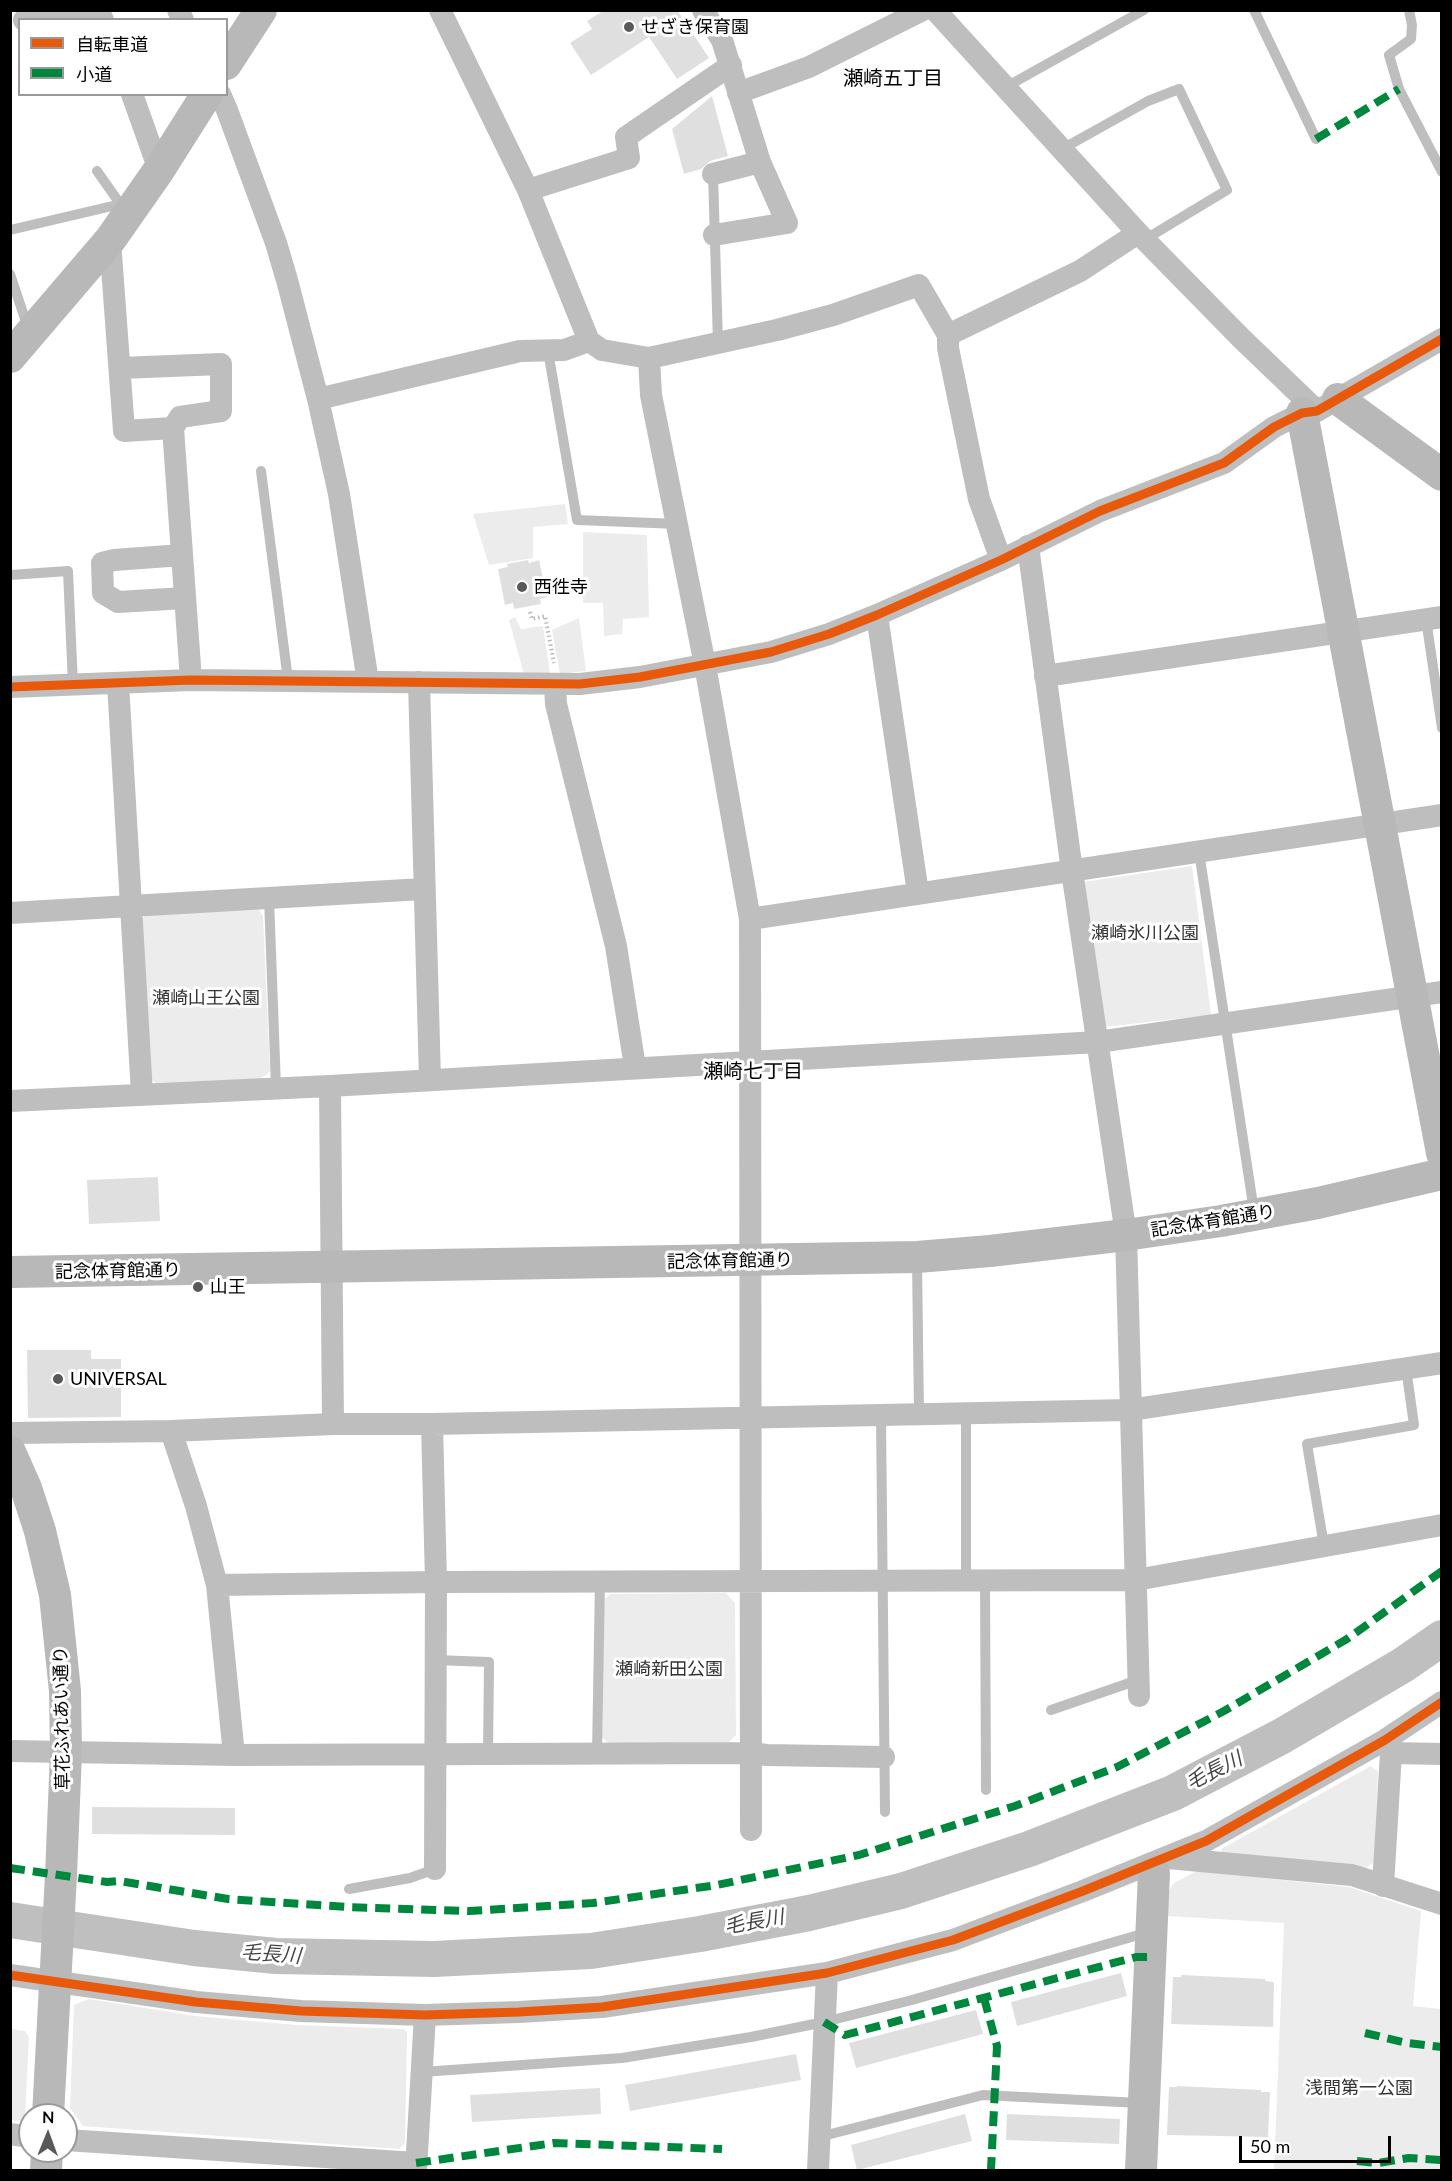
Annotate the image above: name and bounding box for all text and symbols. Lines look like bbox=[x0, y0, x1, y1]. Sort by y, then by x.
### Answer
place label: せざき保育園 bbox=[641, 16, 749, 38]
legend bbox=[18, 18, 228, 96]
marker: せざき保育園 bbox=[622, 20, 636, 34]
text: 自転車道 bbox=[76, 33, 148, 55]
text: 小道 bbox=[76, 63, 112, 85]
district label: 瀬崎五丁目 bbox=[843, 67, 943, 91]
place label: 西徃寺 bbox=[534, 576, 588, 598]
marker: 西徃寺 bbox=[515, 580, 529, 594]
park label: 瀬崎氷川公園 bbox=[1091, 922, 1199, 944]
park label: 瀬崎山王公園 bbox=[152, 987, 260, 1009]
district label: 瀬崎七丁目 bbox=[703, 1060, 803, 1084]
street label: 記念体育館通り bbox=[1149, 1200, 1277, 1242]
street label: 記念体育館通り bbox=[667, 1249, 793, 1273]
street label: 記念体育館通り bbox=[55, 1259, 181, 1283]
place label: 山王 bbox=[210, 1276, 246, 1298]
marker: 山王 bbox=[191, 1280, 205, 1294]
place label: UNIVERSAL bbox=[70, 1368, 167, 1390]
marker: UNIVERSAL bbox=[51, 1372, 65, 1386]
street label: 草花ふれあい通り bbox=[50, 1646, 74, 1790]
park label: 瀬崎新田公園 bbox=[615, 1658, 723, 1680]
water label: 毛長川 bbox=[1182, 1747, 1246, 1795]
water label: 毛長川 bbox=[722, 1905, 786, 1939]
water label: 毛長川 bbox=[240, 1940, 302, 1968]
park label: 浅間第一公園 bbox=[1305, 2077, 1413, 2099]
north arrow bbox=[18, 2103, 78, 2163]
text: N bbox=[42, 2107, 55, 2126]
scale bar bbox=[1242, 2124, 1394, 2162]
text: 50 m bbox=[1250, 2135, 1290, 2157]

